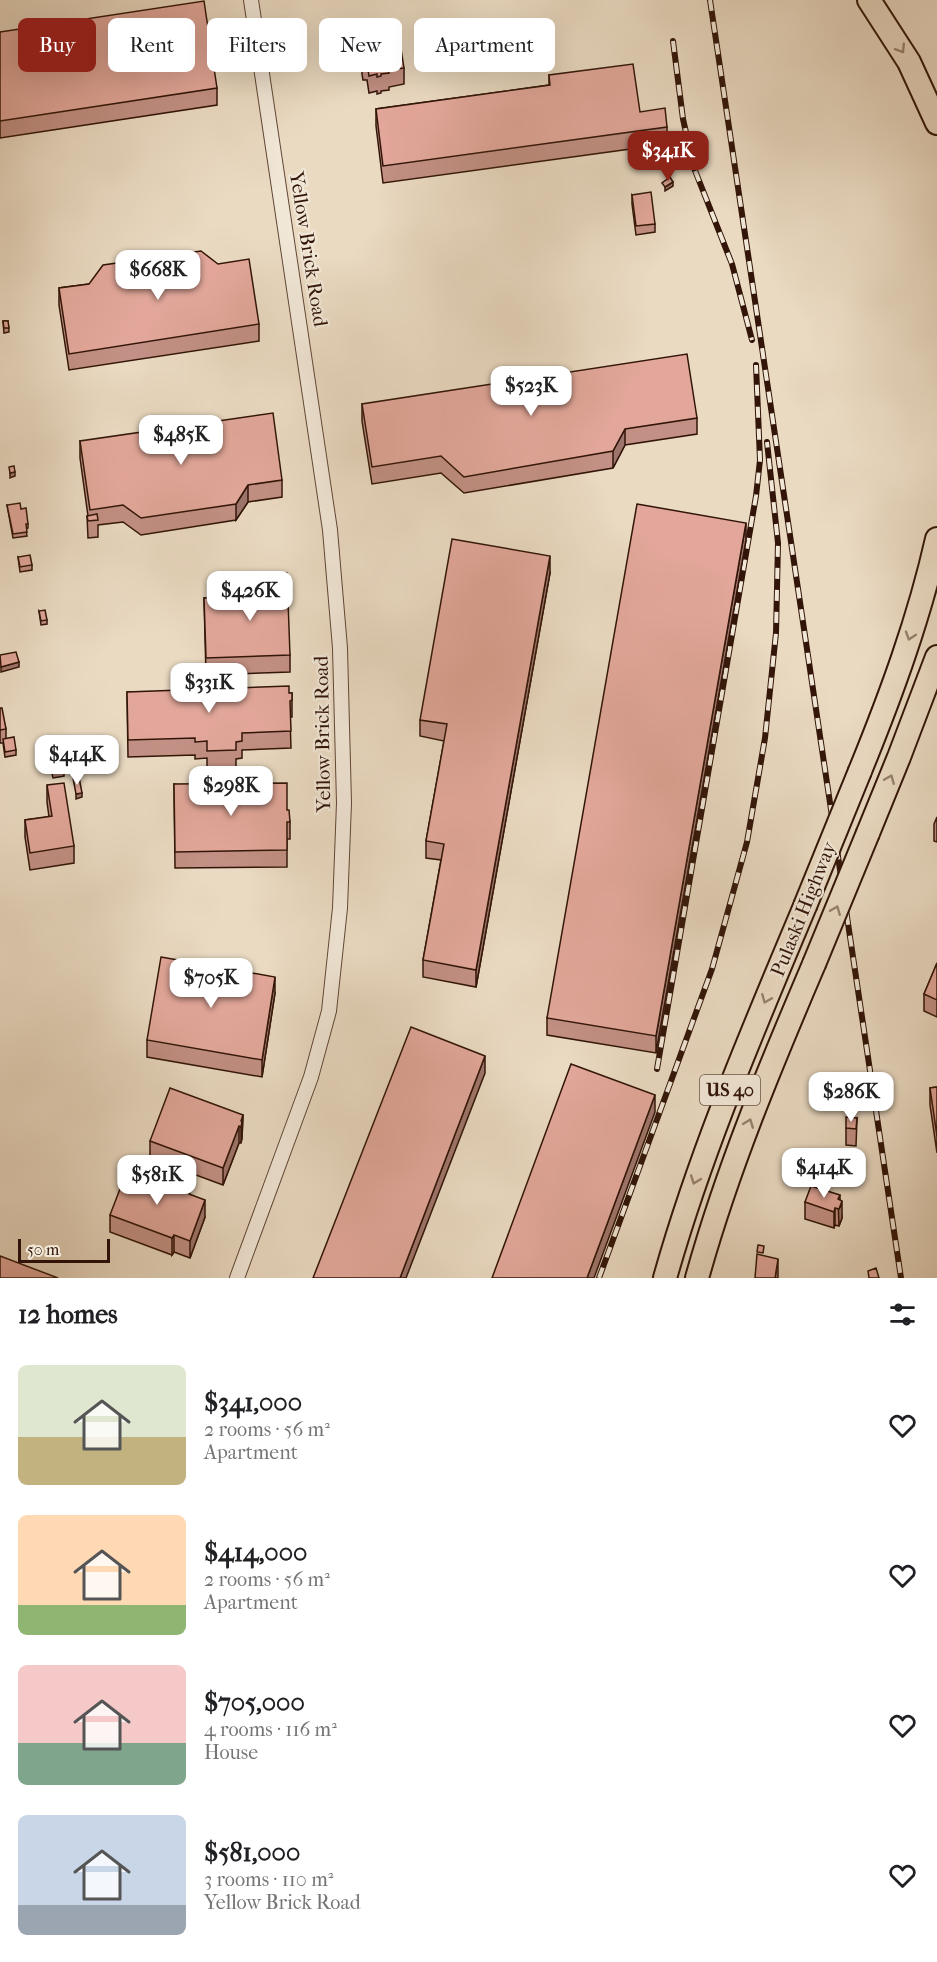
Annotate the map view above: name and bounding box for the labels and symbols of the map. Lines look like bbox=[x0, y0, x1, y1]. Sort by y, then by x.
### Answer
one-way arrow bbox=[894, 43, 906, 53]
pin: $341K bbox=[626, 131, 710, 182]
street label: Yellow Brick Road bbox=[285, 169, 332, 329]
pin: $668K bbox=[116, 250, 200, 301]
pin: $523K bbox=[489, 366, 573, 417]
pin: $485K bbox=[139, 415, 223, 466]
pin: $426K bbox=[208, 571, 292, 622]
one-way arrow bbox=[905, 630, 918, 641]
street label: Yellow Brick Road bbox=[310, 654, 335, 814]
pin: $331K bbox=[167, 663, 251, 714]
pin: $414K bbox=[35, 735, 119, 786]
pin: $298K bbox=[189, 766, 273, 817]
one-way arrow bbox=[883, 774, 895, 785]
street label: Pulaski Highway bbox=[766, 837, 842, 980]
one-way arrow bbox=[829, 905, 841, 916]
pin: $705K bbox=[169, 958, 253, 1009]
one-way arrow bbox=[761, 993, 773, 1004]
pin: $286K bbox=[809, 1072, 893, 1123]
road number: US 40 bbox=[700, 1075, 760, 1105]
one-way arrow bbox=[742, 1118, 754, 1129]
pin: $414K bbox=[782, 1148, 866, 1199]
pin: $581K bbox=[115, 1155, 199, 1206]
one-way arrow bbox=[690, 1175, 703, 1185]
scale bar bbox=[18, 1236, 110, 1264]

